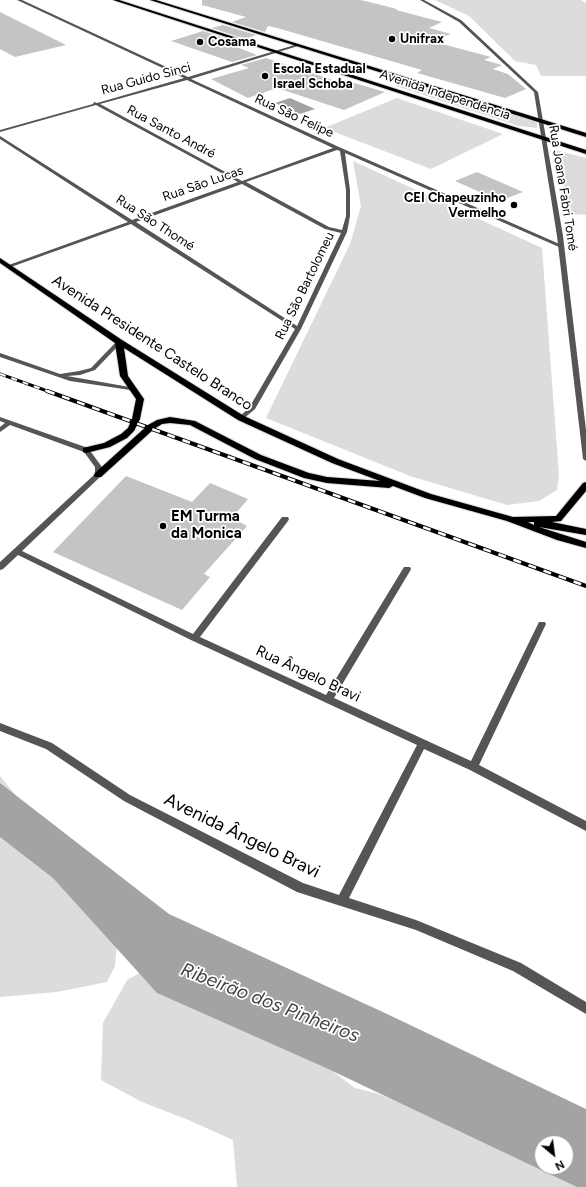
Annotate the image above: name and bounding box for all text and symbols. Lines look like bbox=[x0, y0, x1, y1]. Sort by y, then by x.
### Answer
place label: Unifrax bbox=[400, 31, 444, 47]
place label: Cosama bbox=[208, 34, 256, 50]
marker: Unifrax bbox=[387, 34, 397, 44]
marker: Cosama bbox=[195, 37, 205, 47]
street label: Rua Guido Sinci bbox=[100, 60, 192, 98]
place label: Escola Estadual Israel Schoba bbox=[273, 61, 366, 92]
street label: Avenida Independência bbox=[378, 67, 512, 123]
marker: Escola Estadual Israel Schoba bbox=[260, 71, 270, 81]
street label: Rua São Felipe bbox=[252, 91, 336, 141]
street label: Rua Santo André bbox=[124, 102, 218, 162]
street label: Rua Joana Fabri Tomé bbox=[545, 124, 581, 252]
street label: Rua São Lucas bbox=[161, 163, 245, 205]
place label: CEI Chapeuzinho Vermelho bbox=[404, 190, 506, 221]
street label: Rua São Thomé bbox=[113, 192, 197, 254]
marker: CEI Chapeuzinho Vermelho bbox=[509, 200, 519, 210]
street label: Rua São Bartolomeu bbox=[272, 230, 338, 342]
street label: Avenida Presidente Castelo Branco bbox=[49, 271, 255, 415]
place label: EM Turma da Monica bbox=[171, 508, 242, 543]
marker: EM Turma da Monica bbox=[158, 521, 168, 531]
street label: Rua Ângelo Bravi bbox=[253, 642, 363, 706]
street label: Avenida Ângelo Bravi bbox=[161, 789, 323, 883]
water label: Ribeirão dos Pinheiros bbox=[178, 958, 362, 1048]
north arrow bbox=[534, 1135, 574, 1175]
text: N bbox=[553, 1157, 566, 1173]

